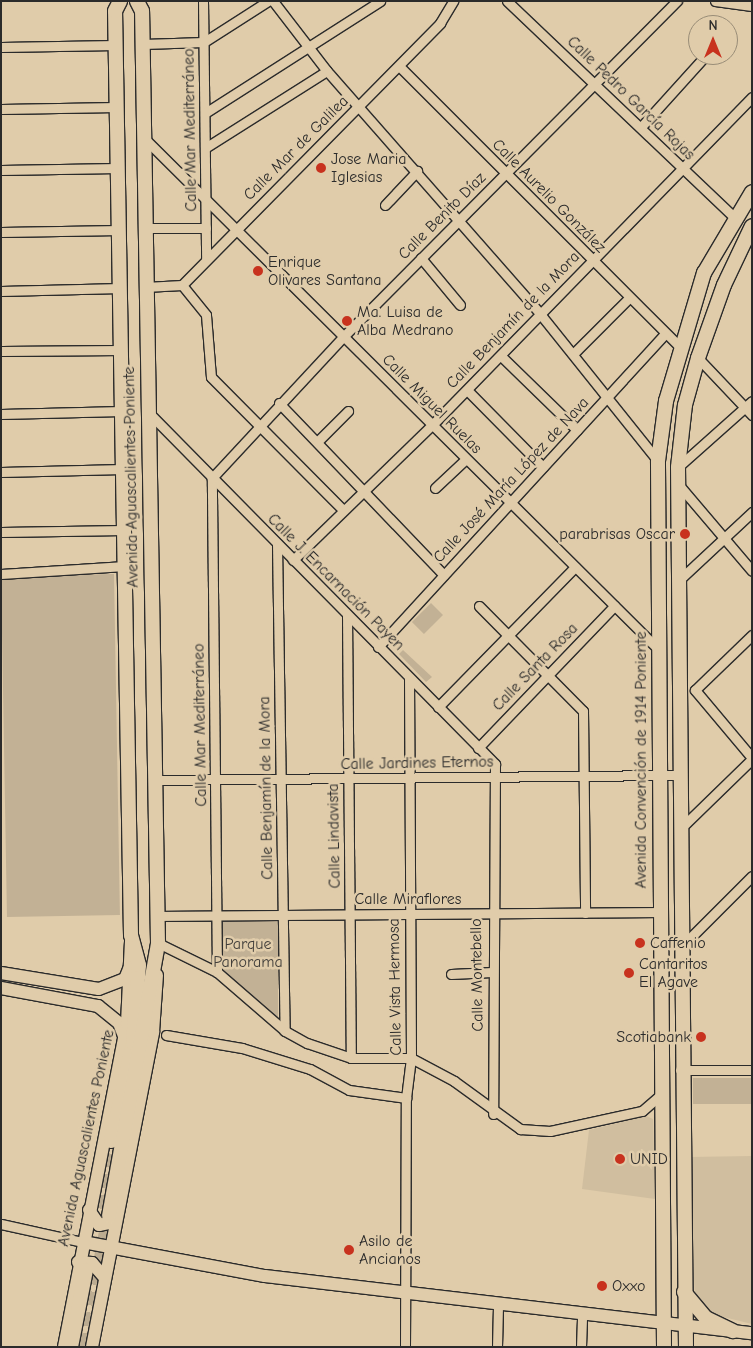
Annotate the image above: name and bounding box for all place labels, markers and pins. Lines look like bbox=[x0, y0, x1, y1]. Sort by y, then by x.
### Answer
place label: Jose Maria Iglesias bbox=[331, 149, 407, 187]
marker: Jose Maria Iglesias bbox=[315, 162, 327, 174]
place label: Enrique Olivares Santana bbox=[268, 252, 382, 290]
marker: Enrique Olivares Santana bbox=[252, 265, 264, 277]
place label: Ma. Luisa de Alba Medrano bbox=[357, 302, 453, 340]
marker: Ma. Luisa de Alba Medrano bbox=[341, 315, 353, 327]
place label: parabrisas Oscar bbox=[559, 524, 675, 544]
marker: parabrisas Oscar bbox=[679, 528, 691, 540]
place label: Caffenio bbox=[650, 933, 706, 953]
marker: Caffenio bbox=[634, 937, 646, 949]
place label: Cantaritos El Agave bbox=[639, 954, 707, 992]
marker: Cantaritos El Agave bbox=[623, 967, 635, 979]
place label: Scotiabank bbox=[616, 1027, 691, 1047]
marker: Scotiabank bbox=[695, 1031, 707, 1043]
place label: UNID bbox=[630, 1149, 668, 1169]
marker: UNID bbox=[614, 1153, 626, 1165]
place label: Asilo de Ancianos bbox=[359, 1231, 421, 1269]
marker: Asilo de Ancianos bbox=[343, 1244, 355, 1256]
place label: Oxxo bbox=[612, 1276, 646, 1296]
marker: Oxxo bbox=[596, 1280, 608, 1292]

